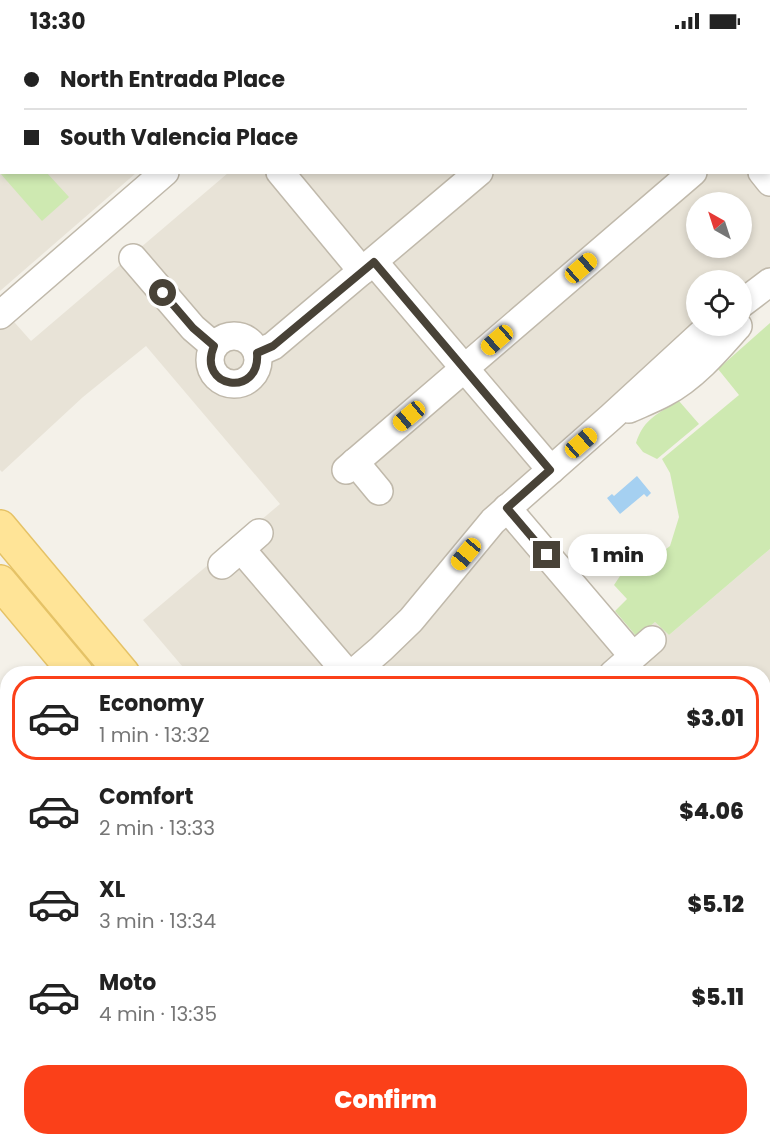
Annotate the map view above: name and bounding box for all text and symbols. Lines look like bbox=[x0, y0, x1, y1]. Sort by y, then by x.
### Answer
text: 13:30 bbox=[30, 6, 85, 37]
text: North Entrada Place bbox=[60, 64, 285, 95]
text: South Valencia Place bbox=[60, 122, 298, 153]
north arrow bbox=[686, 192, 752, 258]
map controls bbox=[686, 192, 752, 336]
car bbox=[562, 249, 600, 287]
button: locate bbox=[686, 270, 752, 336]
route start bbox=[149, 279, 176, 306]
car bbox=[478, 321, 516, 359]
car bbox=[389, 398, 429, 434]
car bbox=[562, 424, 600, 462]
car bbox=[448, 534, 484, 574]
callout: 1 min bbox=[568, 534, 667, 576]
route end bbox=[533, 541, 560, 568]
text: 1 min bbox=[591, 541, 644, 569]
text: Economy bbox=[99, 688, 204, 719]
icon: car bbox=[27, 691, 81, 745]
text: $3.01 bbox=[686, 703, 744, 734]
text: 1 min · 13:32 bbox=[99, 721, 210, 749]
text: Comfort bbox=[99, 781, 193, 812]
icon: car bbox=[27, 784, 81, 838]
text: $4.06 bbox=[679, 796, 744, 827]
text: 2 min · 13:33 bbox=[99, 814, 215, 842]
text: XL bbox=[99, 874, 125, 905]
icon: car bbox=[27, 877, 81, 931]
text: $5.12 bbox=[687, 889, 744, 920]
text: 3 min · 13:34 bbox=[99, 907, 216, 935]
text: Moto bbox=[99, 967, 156, 998]
icon: car bbox=[27, 970, 81, 1024]
text: $5.11 bbox=[691, 982, 744, 1013]
text: 4 min · 13:35 bbox=[99, 1000, 217, 1028]
button: Confirm bbox=[24, 1065, 747, 1134]

